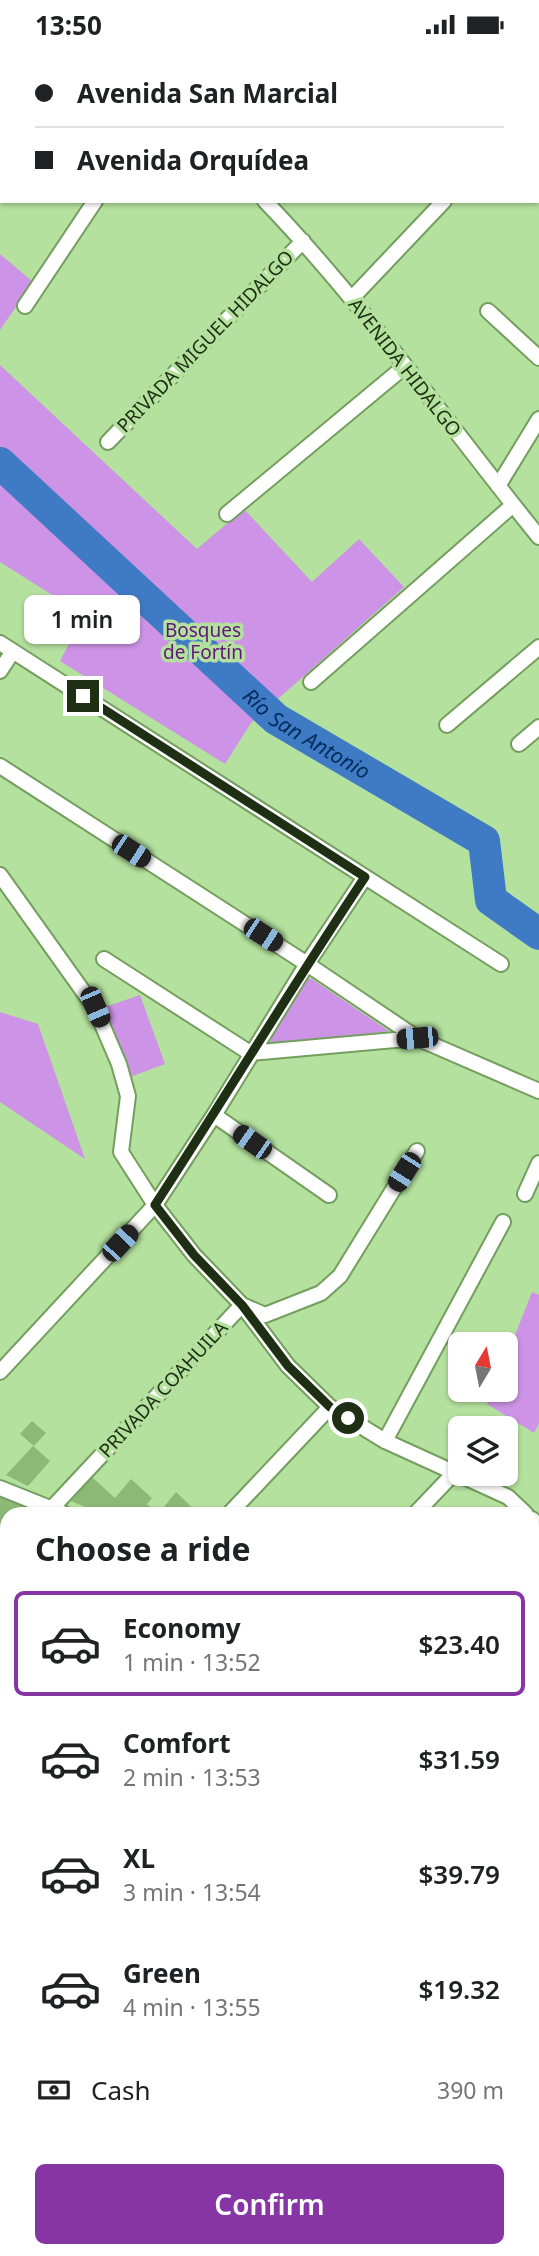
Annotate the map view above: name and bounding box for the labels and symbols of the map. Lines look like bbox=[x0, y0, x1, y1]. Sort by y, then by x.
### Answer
street label: PRIVADA MIGUEL HIDALGO bbox=[111, 244, 299, 438]
street label: AVENIDA HIDALGO bbox=[343, 292, 467, 442]
callout: 1 min bbox=[25, 595, 141, 643]
park label: Bosques de Fortín bbox=[163, 617, 243, 665]
route end bbox=[67, 680, 99, 712]
water label: Río San Antonio bbox=[237, 682, 375, 785]
car bbox=[108, 831, 155, 871]
car bbox=[240, 915, 287, 955]
car bbox=[78, 984, 113, 1030]
car bbox=[396, 1026, 439, 1050]
car bbox=[229, 1121, 276, 1163]
car bbox=[384, 1149, 425, 1195]
car bbox=[98, 1220, 143, 1266]
street label: PRIVADA COAHUILA bbox=[93, 1314, 234, 1463]
north arrow bbox=[448, 1332, 518, 1402]
route start bbox=[332, 1402, 364, 1434]

